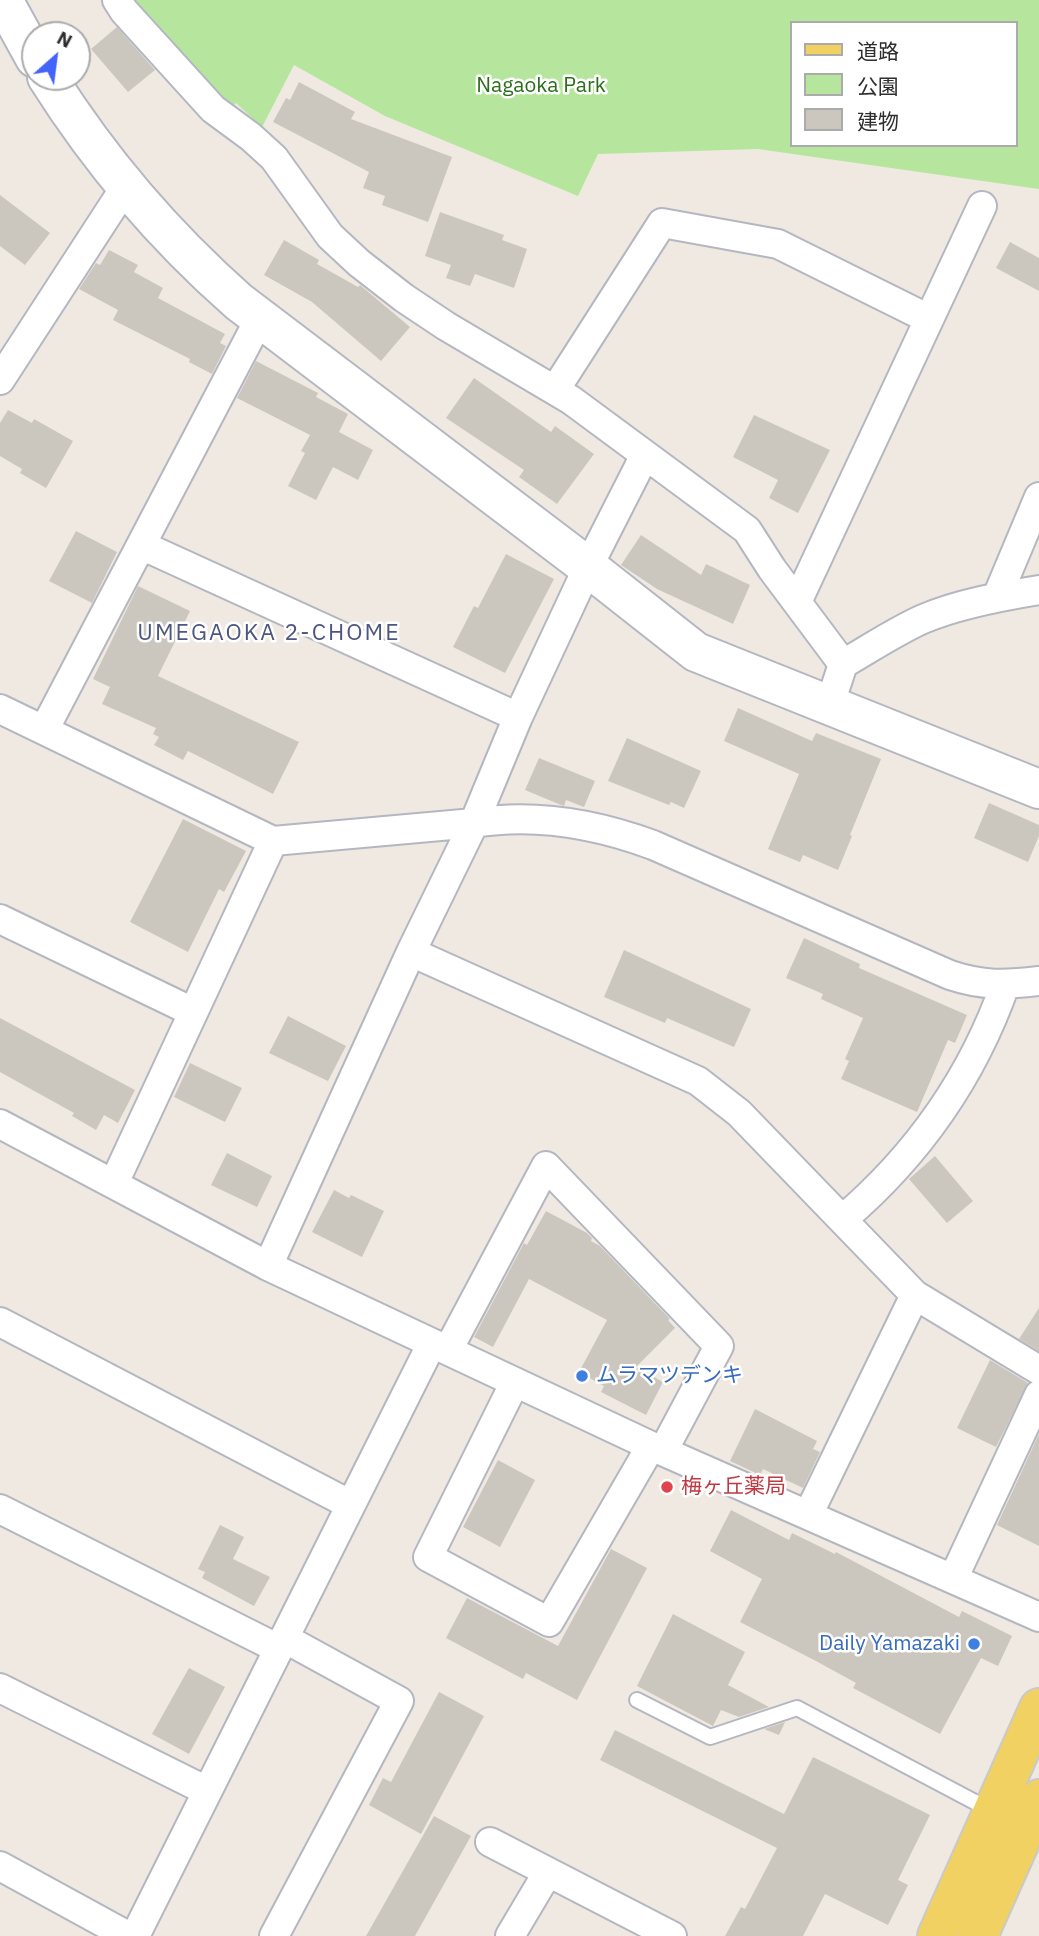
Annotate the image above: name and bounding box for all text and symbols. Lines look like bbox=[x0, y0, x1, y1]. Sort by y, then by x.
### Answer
north arrow bbox=[21, 21, 91, 91]
legend bbox=[790, 21, 1018, 147]
text: N bbox=[53, 25, 77, 53]
text: 道路 bbox=[857, 37, 899, 65]
text: 公園 bbox=[857, 72, 899, 100]
park label: Nagaoka Park bbox=[476, 73, 606, 99]
text: 建物 bbox=[857, 107, 899, 135]
district label: UMEGAOKA 2-CHOME bbox=[139, 619, 399, 647]
place label: ムラマツデンキ bbox=[596, 1363, 743, 1389]
marker: ムラマツデンキ bbox=[574, 1368, 590, 1384]
place label: 梅ヶ丘薬局 bbox=[681, 1474, 786, 1500]
marker: 梅ヶ丘薬局 bbox=[659, 1479, 675, 1495]
place label: Daily Yamazaki bbox=[819, 1631, 960, 1657]
marker: Daily Yamazaki bbox=[966, 1636, 982, 1652]

